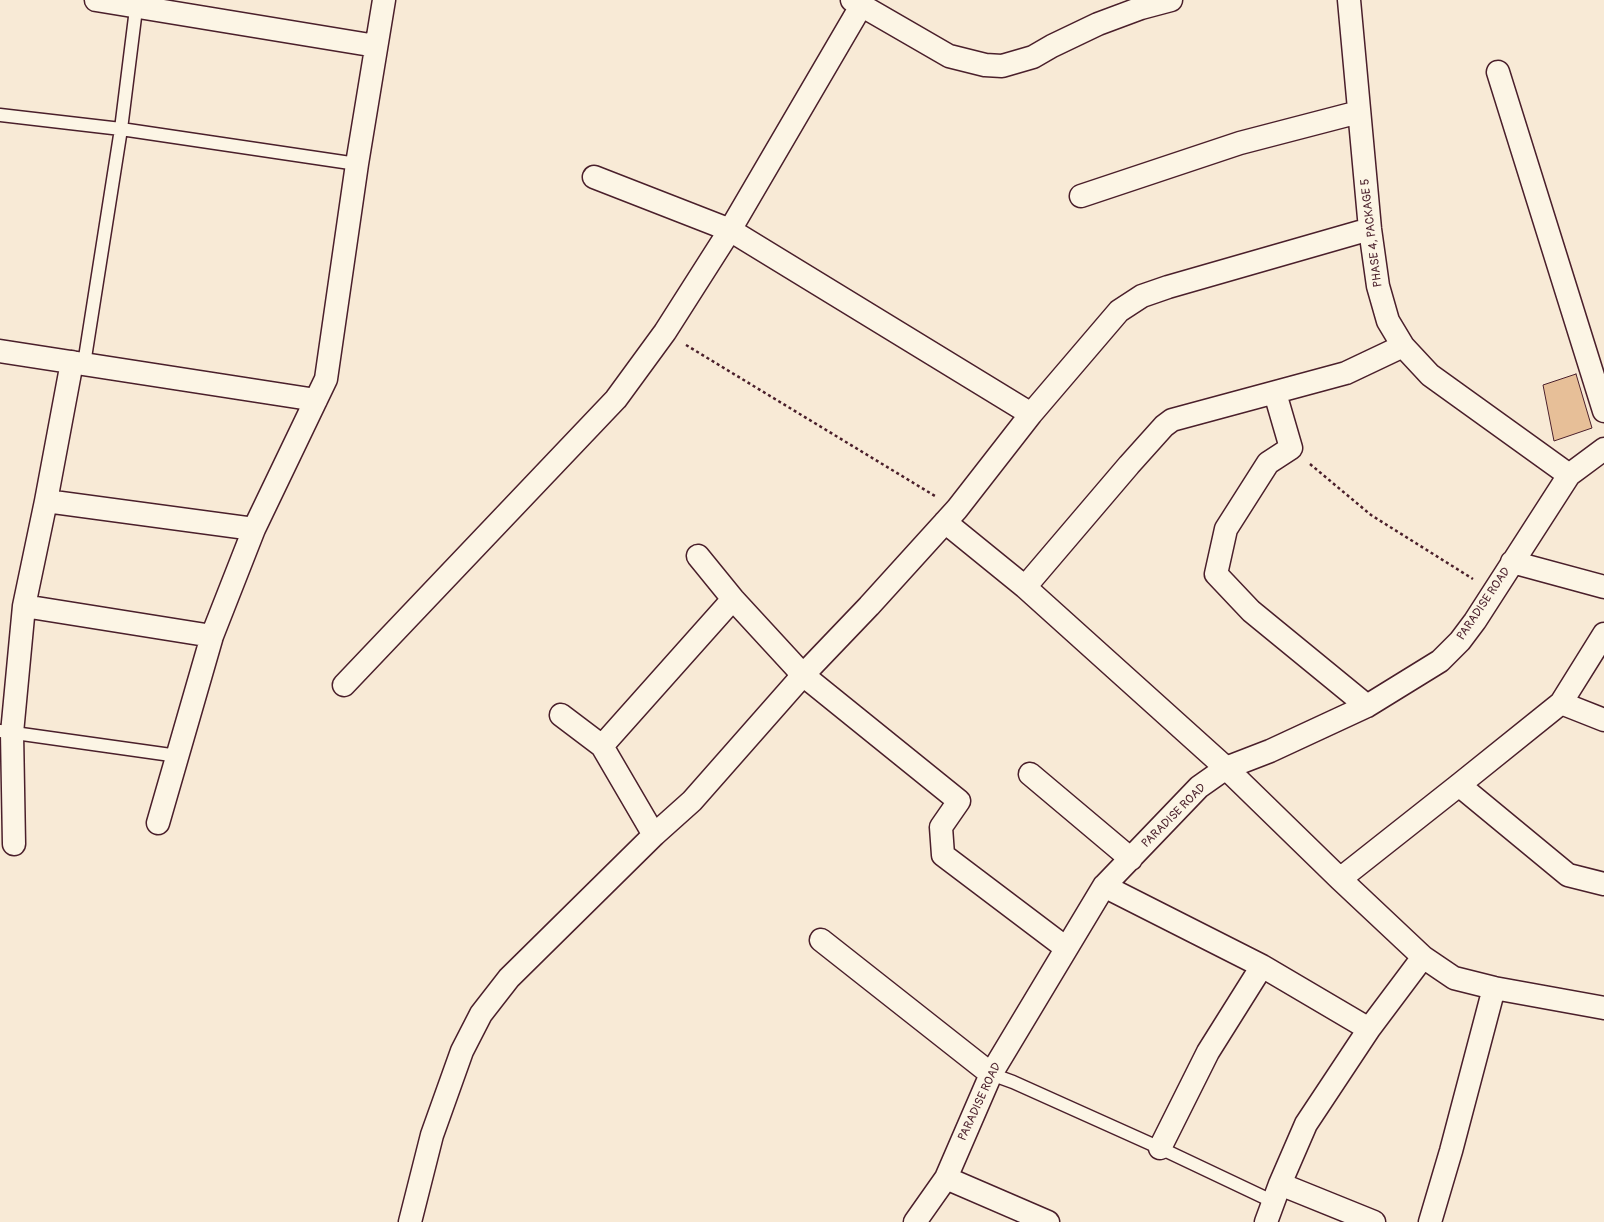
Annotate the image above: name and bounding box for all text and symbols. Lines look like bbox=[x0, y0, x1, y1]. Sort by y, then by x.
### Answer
street label: PHASE 4, PACKAGE 5 bbox=[1358, 178, 1386, 288]
street label: PARADISE ROAD bbox=[1454, 565, 1514, 643]
street label: PARADISE ROAD bbox=[1139, 781, 1209, 851]
street label: PARADISE ROAD bbox=[956, 1061, 1004, 1143]

